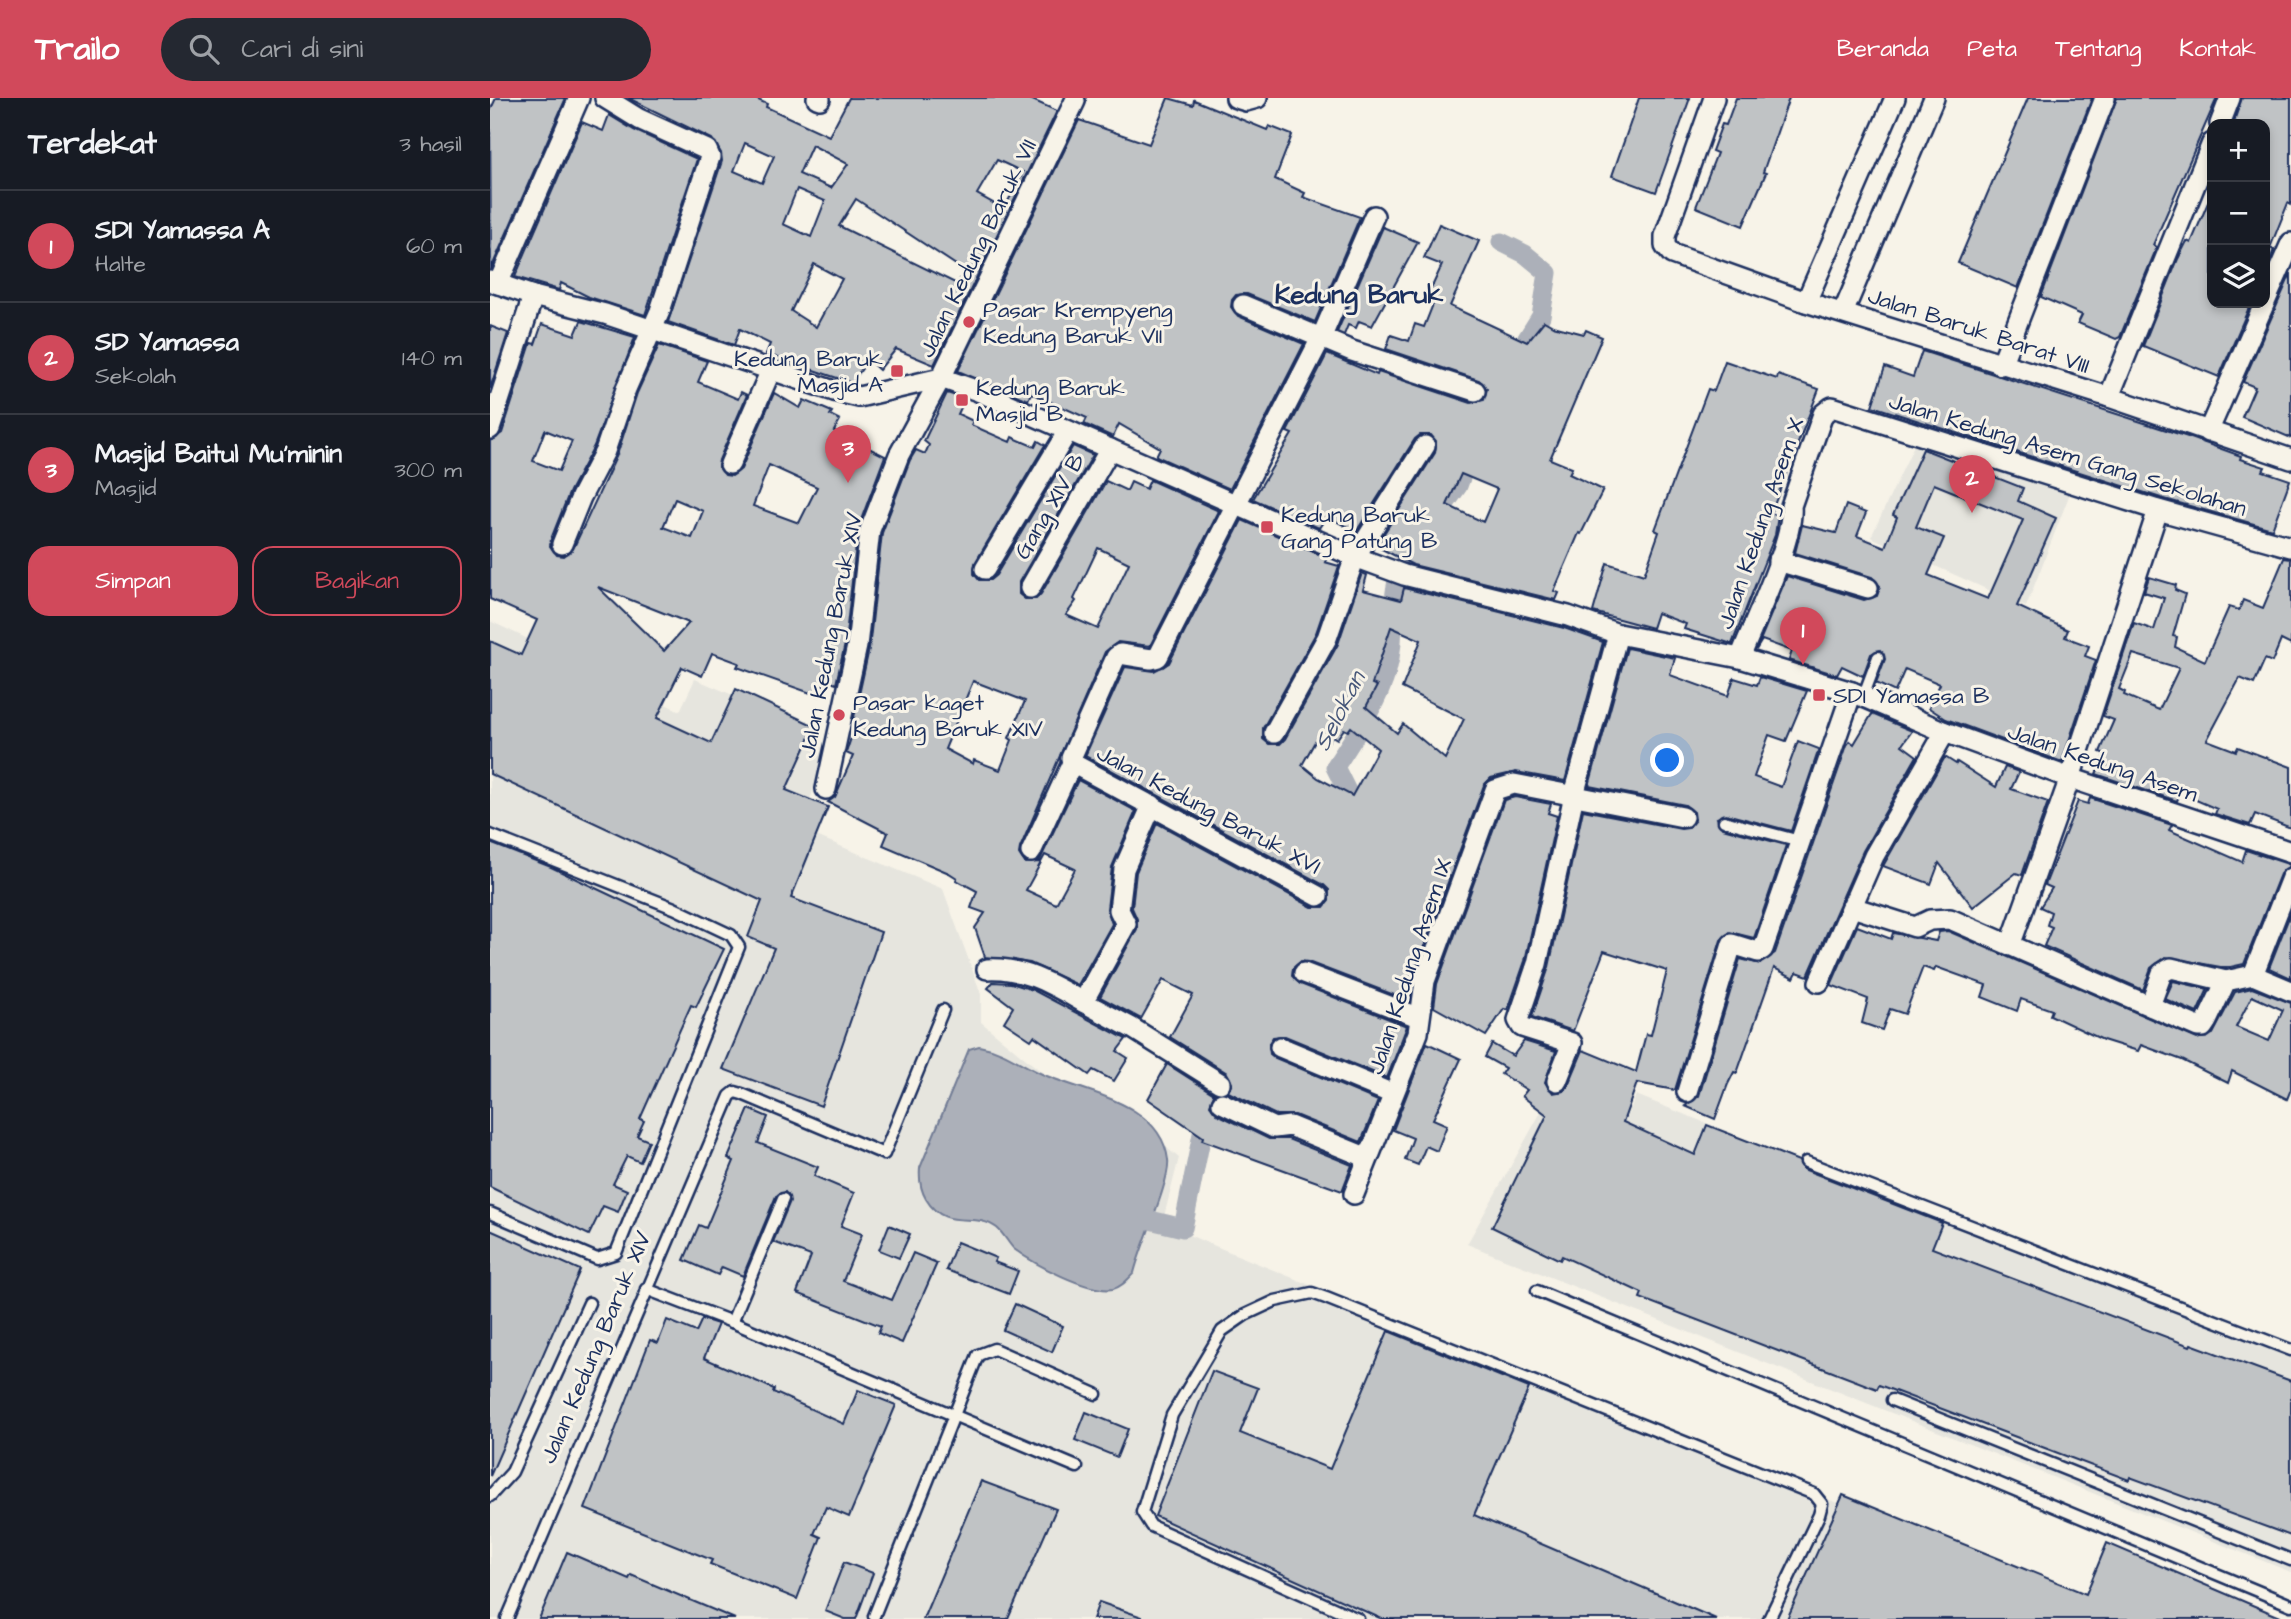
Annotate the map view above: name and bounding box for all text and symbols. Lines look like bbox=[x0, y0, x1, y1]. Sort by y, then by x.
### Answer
search box bbox=[161, 18, 651, 81]
text: Trailo bbox=[35, 26, 119, 72]
icon: search bbox=[185, 30, 223, 68]
text: Cari di sini bbox=[241, 31, 363, 67]
text: Beranda bbox=[1837, 32, 1929, 66]
text: Peta bbox=[1967, 32, 2017, 66]
text: Tentang bbox=[2055, 32, 2141, 66]
text: Kontak bbox=[2179, 32, 2256, 66]
map controls bbox=[2207, 119, 2270, 308]
button: + bbox=[2207, 119, 2270, 182]
text: Terdekat bbox=[28, 123, 157, 165]
text: 3 hasil bbox=[399, 128, 462, 160]
street label: Jalan Kedung Baruk VII bbox=[911, 134, 1046, 364]
button: − bbox=[2207, 182, 2270, 245]
text: SDI Yamassa A bbox=[95, 212, 270, 248]
text: 1 bbox=[50, 230, 52, 262]
text: 60 m bbox=[406, 230, 462, 262]
button: layers bbox=[2207, 245, 2270, 308]
text: Halte bbox=[95, 248, 146, 280]
district label: Kedung Baruk bbox=[1275, 277, 1444, 316]
street label: Jalan Baruk Barat VIII bbox=[1864, 280, 2094, 382]
place label: Pasar Krempyeng Kedung Baruk VII bbox=[983, 294, 1173, 353]
marker: Pasar Krempyeng Kedung Baruk VII bbox=[961, 314, 977, 330]
text: SD Yamassa bbox=[95, 324, 239, 360]
text: 2 bbox=[44, 342, 58, 374]
text: 140 m bbox=[402, 342, 462, 374]
place label: Kedung Baruk Masjid A bbox=[734, 343, 883, 401]
text: Sekolah bbox=[95, 360, 176, 392]
marker: Kedung Baruk Masjid A bbox=[889, 363, 905, 379]
place label: Kedung Baruk Masjid B bbox=[976, 372, 1125, 430]
street label: Jalan Kedung Asem Gang Sekolahan bbox=[1885, 385, 2251, 526]
marker: Kedung Baruk Masjid B bbox=[954, 392, 970, 408]
street label: Jalan Kedung Asem X bbox=[1710, 413, 1813, 634]
pin: 3 bbox=[825, 425, 871, 483]
text: Masjid Baitul Mu'minin bbox=[95, 436, 342, 472]
street label: Gang XIV B bbox=[1007, 448, 1094, 566]
text: 3 bbox=[45, 454, 57, 486]
text: 300 m bbox=[394, 454, 462, 486]
pin: 2 bbox=[1949, 455, 1995, 513]
text: Masjid bbox=[95, 472, 157, 504]
place label: Kedung Baruk Gang Patung B bbox=[1281, 499, 1437, 558]
street label: Jalan Kedung Baruk XIV bbox=[791, 509, 872, 761]
marker: Kedung Baruk Gang Patung B bbox=[1259, 519, 1275, 535]
button: Simpan bbox=[28, 546, 238, 616]
button: Bagikan bbox=[252, 546, 462, 616]
pin: 1 bbox=[1780, 607, 1826, 665]
water label: Selokan bbox=[1306, 664, 1375, 757]
place label: SDI Yamassa B bbox=[1833, 680, 1989, 712]
place label: Pasar kaget Kedung Baruk XIV bbox=[853, 687, 1043, 746]
marker: SDI Yamassa B bbox=[1811, 687, 1827, 703]
marker: Pasar kaget Kedung Baruk XIV bbox=[831, 707, 847, 723]
street label: Jalan Kedung Asem bbox=[2003, 715, 2202, 811]
street label: Jalan Kedung Baruk XVI bbox=[1090, 737, 1326, 884]
your location bbox=[1650, 743, 1684, 777]
street label: Jalan Kedung Asem IX bbox=[1360, 854, 1461, 1079]
street label: Jalan Kedung Baruk XIV bbox=[532, 1226, 661, 1469]

